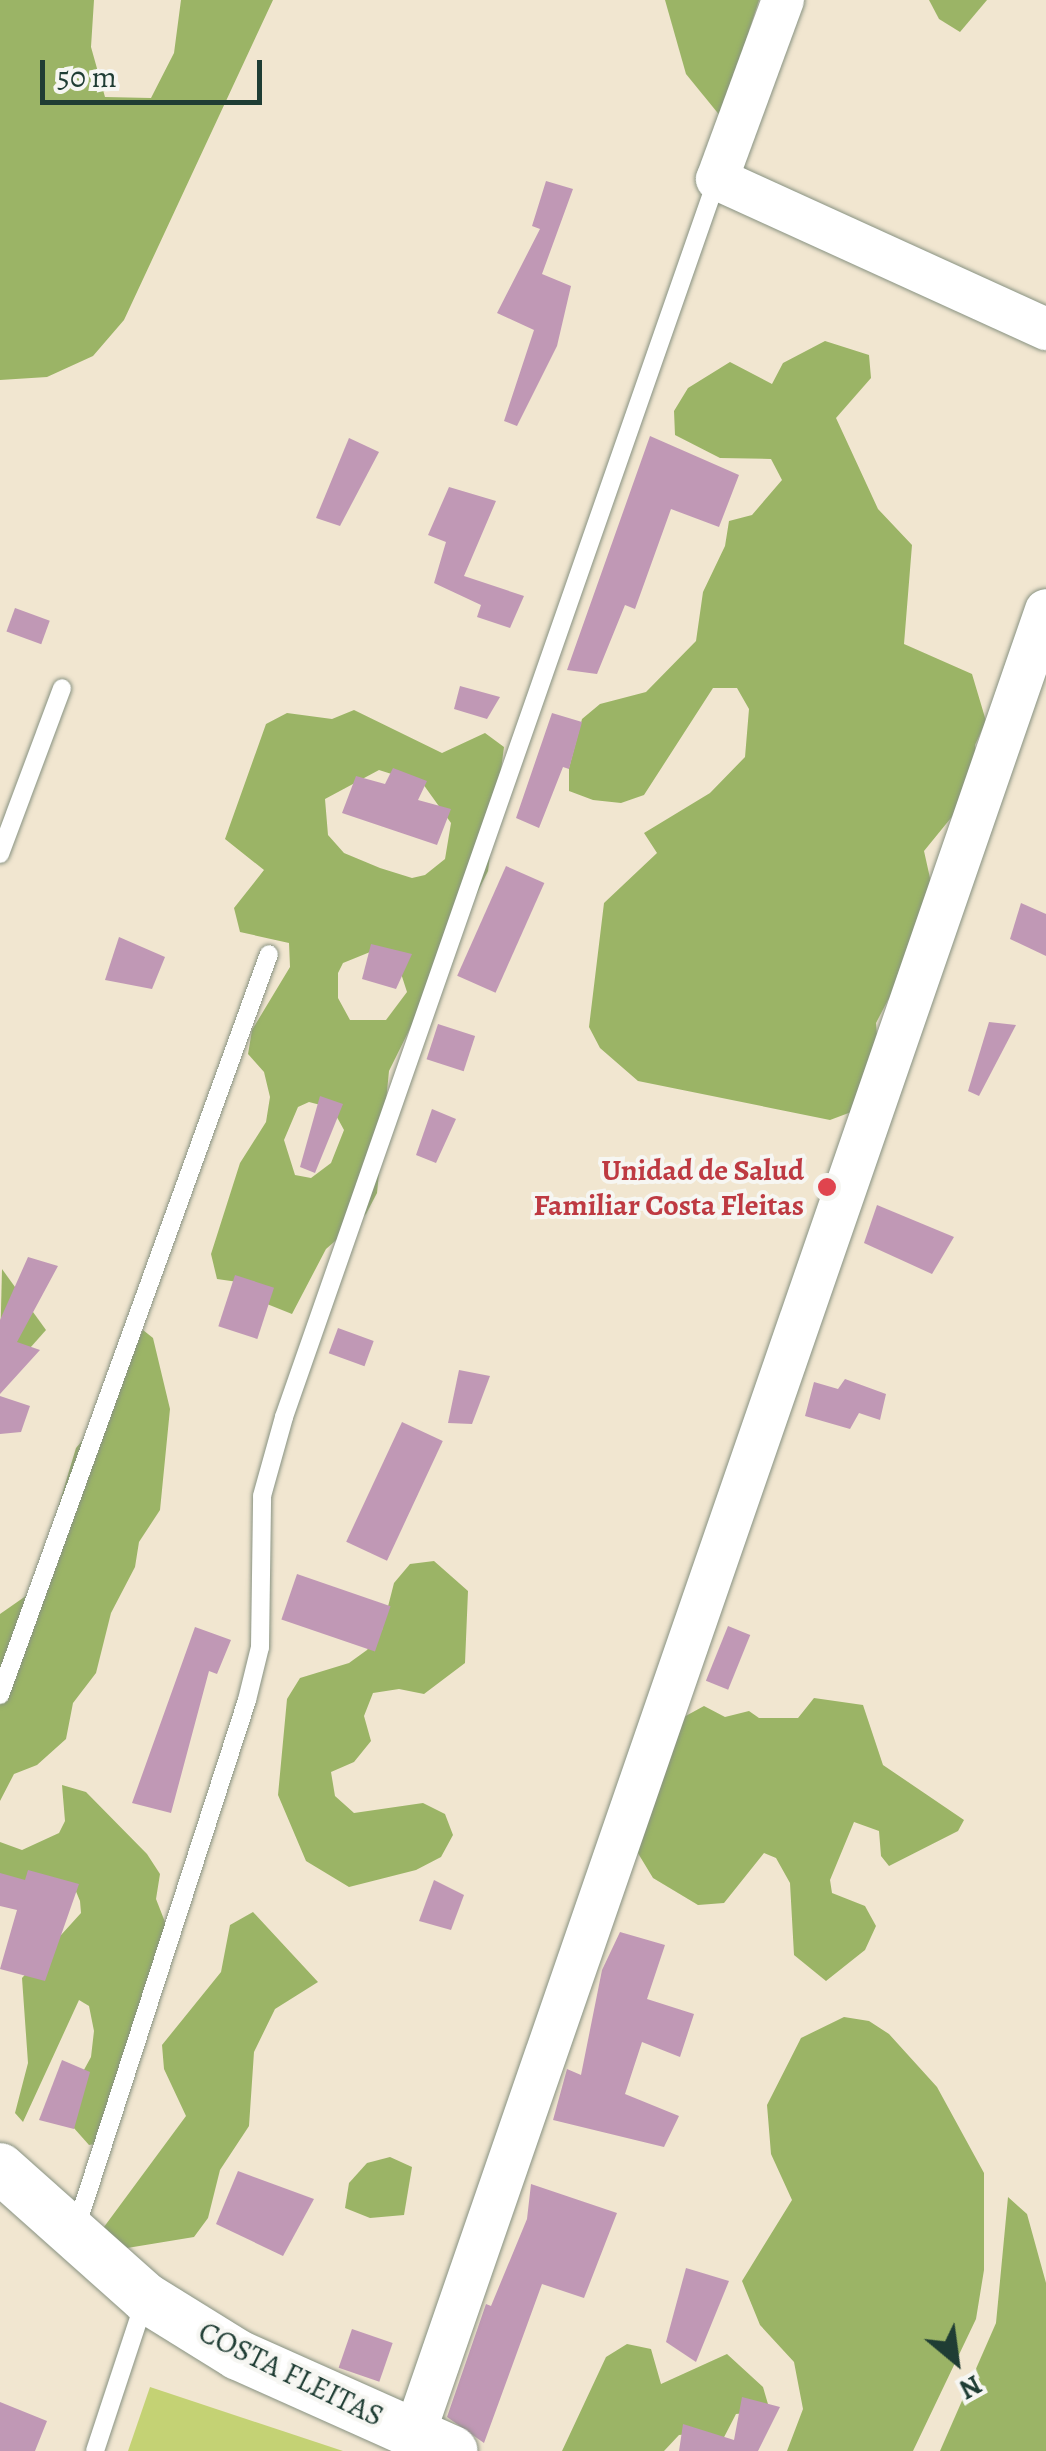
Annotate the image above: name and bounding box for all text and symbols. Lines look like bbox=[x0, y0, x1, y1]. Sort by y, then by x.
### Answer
scale bar bbox=[45, 40, 268, 102]
text: 50 m bbox=[57, 57, 117, 97]
place label: Unidad de Salud Familiar Costa Fleitas bbox=[533, 1152, 804, 1222]
marker: Unidad de Salud Familiar Costa Fleitas bbox=[814, 1174, 840, 1200]
north arrow bbox=[906, 2311, 1006, 2411]
street label: COSTA FLEITAS bbox=[193, 2314, 389, 2434]
text: N bbox=[952, 2366, 989, 2409]

